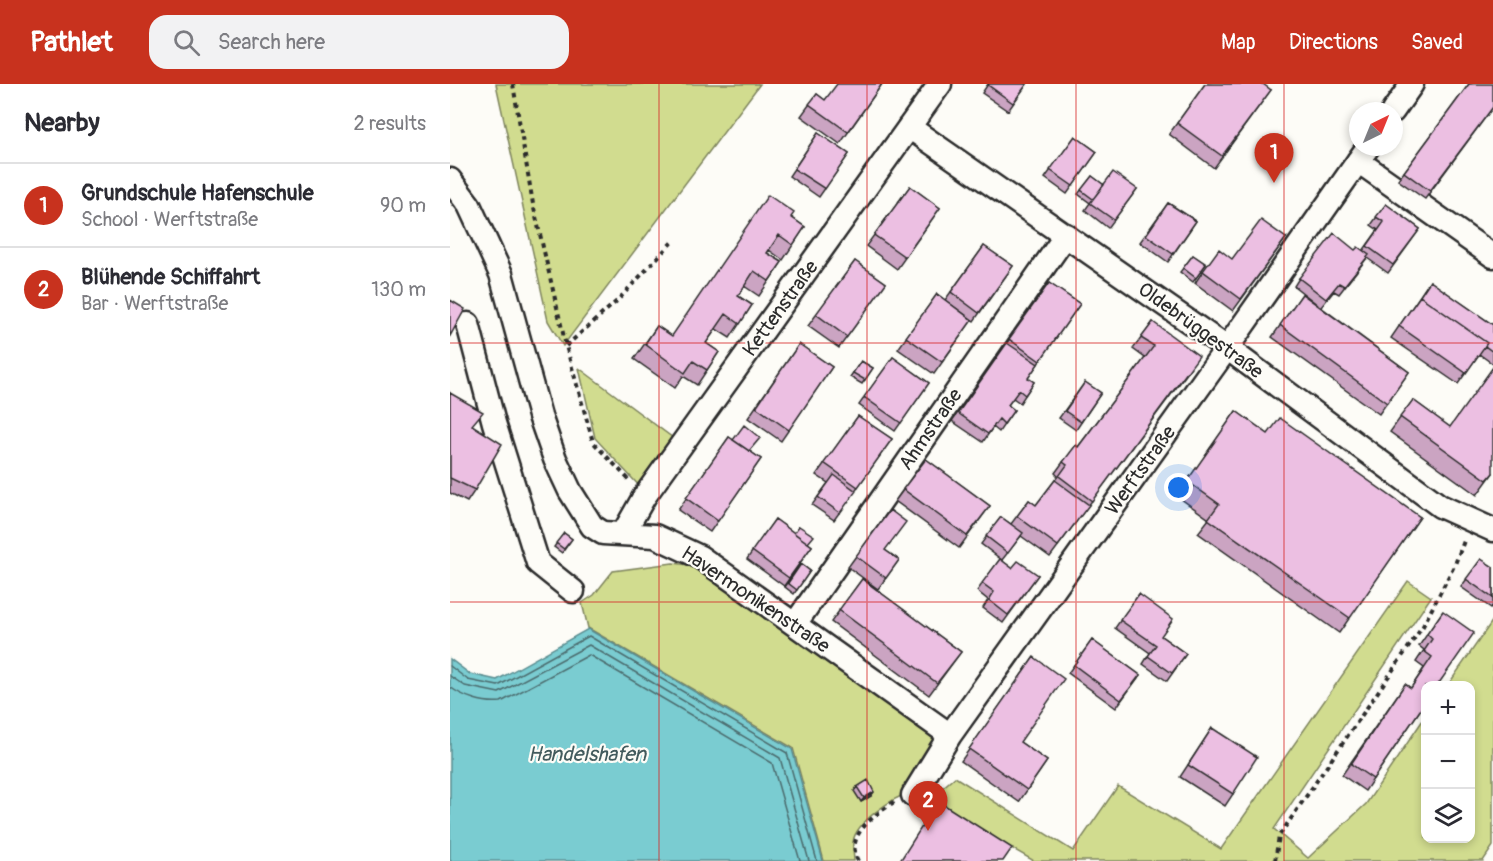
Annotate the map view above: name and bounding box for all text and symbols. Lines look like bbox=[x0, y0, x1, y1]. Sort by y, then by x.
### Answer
search box bbox=[149, 15, 569, 69]
text: Pathlet bbox=[30, 25, 113, 60]
icon: search bbox=[170, 26, 203, 59]
text: Search here bbox=[218, 28, 325, 56]
text: Map bbox=[1221, 29, 1256, 56]
text: Directions bbox=[1289, 29, 1378, 56]
text: Saved bbox=[1411, 29, 1463, 56]
north arrow bbox=[1349, 102, 1403, 156]
text: Nearby bbox=[24, 107, 100, 139]
text: 2 results bbox=[354, 111, 426, 136]
pin: 1 bbox=[1254, 134, 1294, 183]
text: Grundschule Hafenschule bbox=[81, 179, 314, 207]
text: 1 bbox=[40, 193, 47, 218]
text: 90 m bbox=[380, 193, 426, 218]
text: School · Werftstraße bbox=[81, 207, 258, 232]
street label: Kettenstraße bbox=[737, 255, 824, 361]
text: Blühende Schiffahrt bbox=[81, 263, 260, 291]
text: 2 bbox=[38, 277, 49, 302]
text: 130 m bbox=[371, 277, 426, 302]
street label: Oldebrüggestraße bbox=[1133, 277, 1268, 384]
text: Bar · Werftstraße bbox=[81, 291, 228, 316]
street label: Ahmstraße bbox=[893, 383, 968, 475]
street label: Werftstraße bbox=[1100, 421, 1181, 520]
your location bbox=[1164, 473, 1193, 502]
street label: Havermonikenstraße bbox=[677, 540, 835, 659]
map controls bbox=[1421, 681, 1475, 843]
button: + bbox=[1421, 681, 1475, 735]
button: − bbox=[1421, 735, 1475, 789]
water label: Handelshafen bbox=[528, 741, 647, 768]
pin: 2 bbox=[908, 782, 948, 831]
button: layers bbox=[1421, 789, 1475, 843]

